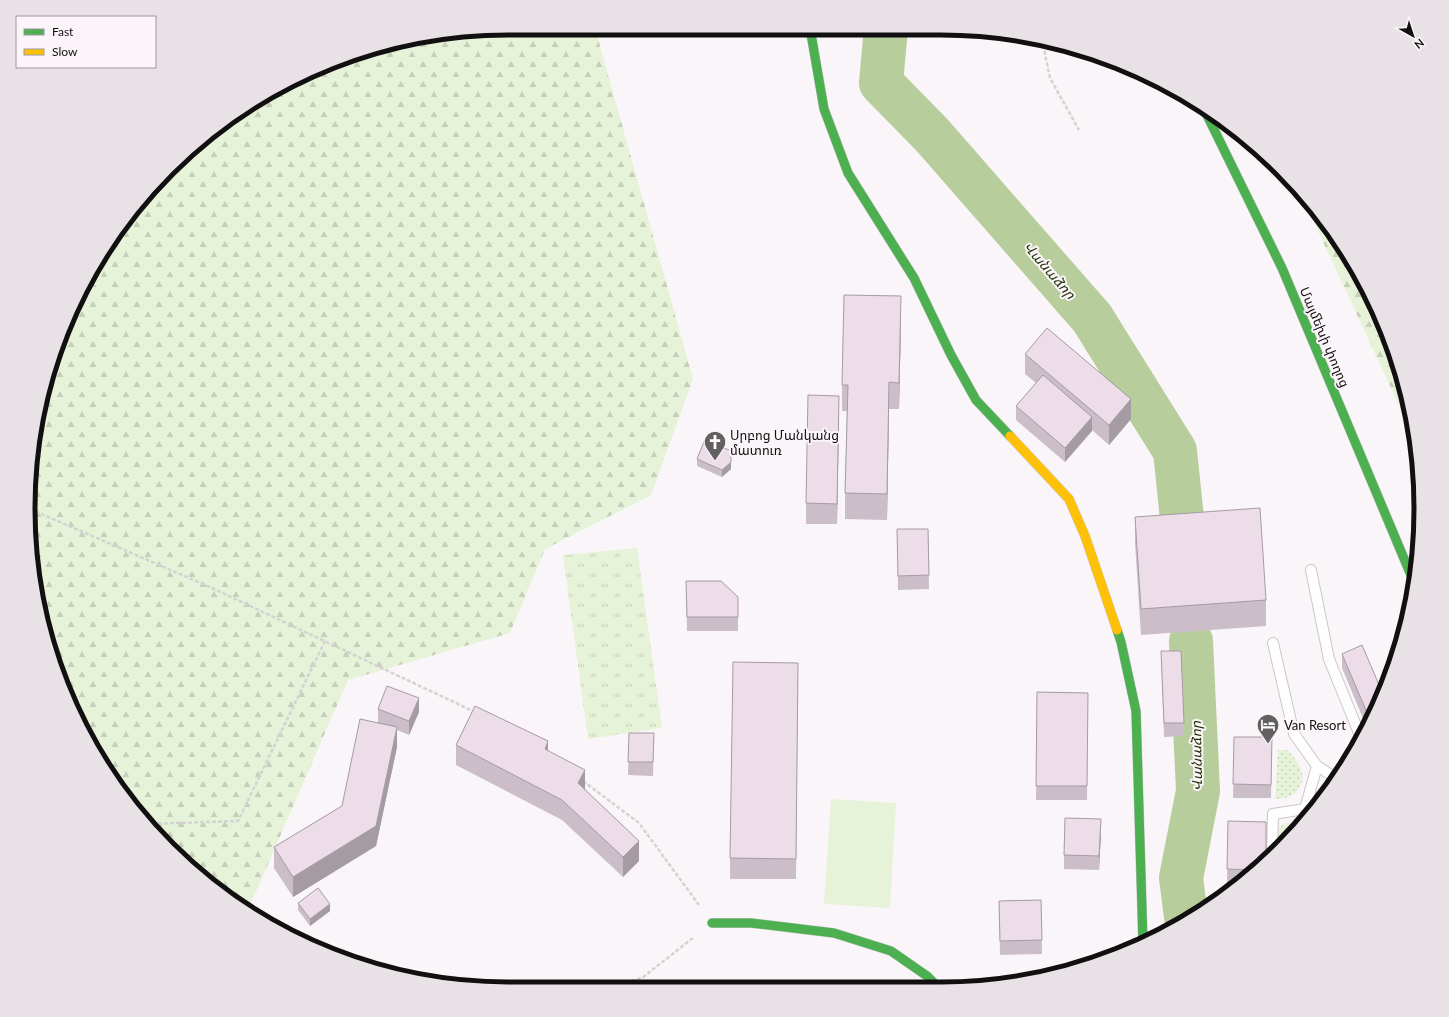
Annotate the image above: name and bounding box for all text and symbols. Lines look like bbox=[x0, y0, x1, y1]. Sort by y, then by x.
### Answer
legend bbox=[16, 16, 156, 68]
north arrow bbox=[1393, 16, 1433, 56]
text: Fast bbox=[52, 24, 74, 39]
text: N bbox=[1412, 36, 1427, 52]
text: Slow bbox=[52, 44, 78, 59]
water label: Վանաձոր bbox=[1020, 238, 1080, 303]
street label: Մայմեխի փողոց bbox=[1297, 285, 1353, 389]
place label: Սրբոց Մանկանց մատուռ bbox=[730, 427, 839, 458]
church icon: Սրբոց Մանկանց մատուռ bbox=[702, 429, 728, 462]
hotel icon: Van Resort bbox=[1255, 712, 1281, 745]
place label: Van Resort bbox=[1284, 717, 1346, 733]
water label: Վանաձոր bbox=[1187, 720, 1206, 791]

